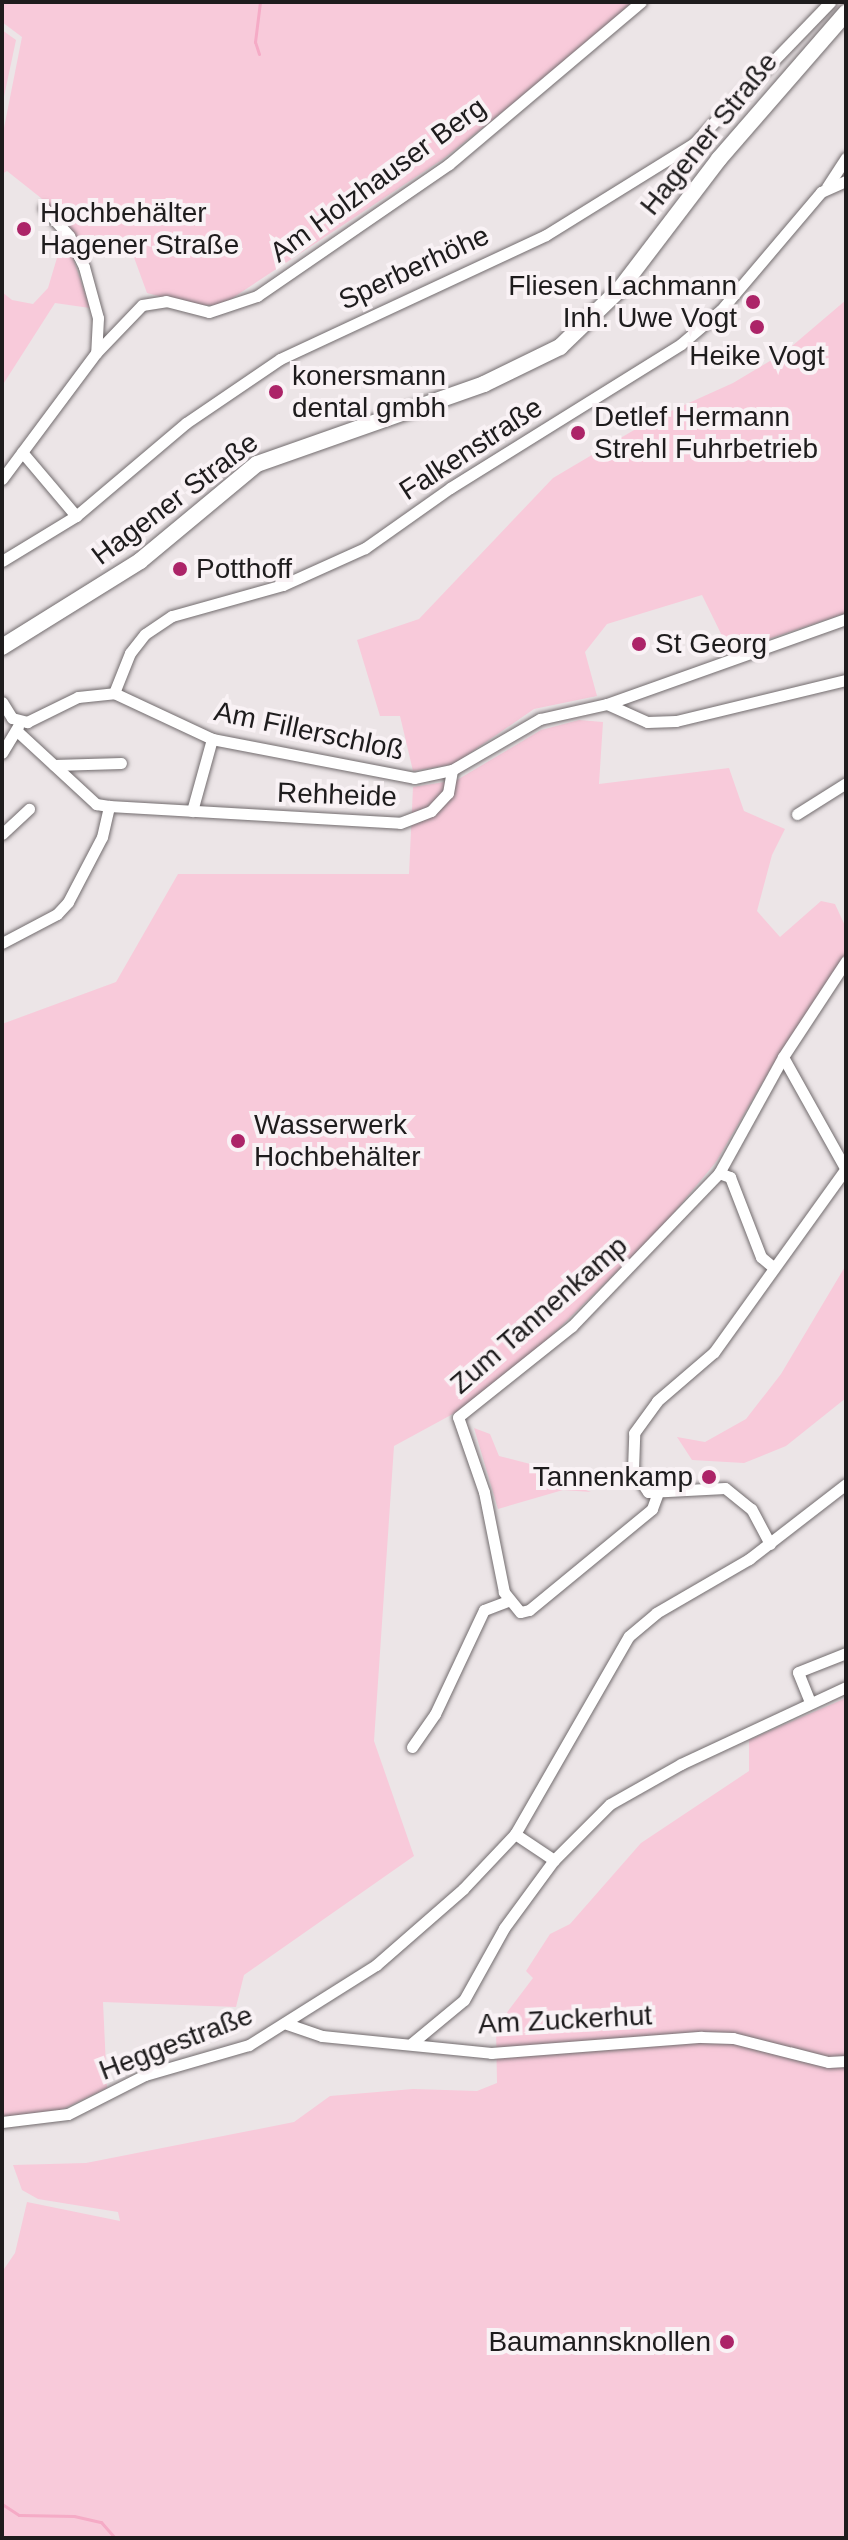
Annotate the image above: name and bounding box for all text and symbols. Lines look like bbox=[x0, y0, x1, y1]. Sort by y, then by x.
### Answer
street label: Hagener Straße bbox=[633, 46, 785, 222]
street label: Am Holzhauser Berg bbox=[264, 90, 492, 270]
place label: Hochbehälter Hagener Straße bbox=[40, 196, 239, 262]
street label: Sperberhöhe bbox=[334, 219, 494, 317]
marker: Hochbehälter Hagener Straße bbox=[15, 220, 33, 238]
place label: Fliesen Lachmann Inh. Uwe Vogt bbox=[508, 269, 737, 335]
marker: Fliesen Lachmann Inh. Uwe Vogt bbox=[744, 293, 762, 311]
marker: Heike Vogt bbox=[748, 318, 766, 336]
place label: Heike Vogt bbox=[689, 339, 825, 373]
place label: konersmann dental gmbh bbox=[292, 359, 446, 425]
marker: konersmann dental gmbh bbox=[267, 383, 285, 401]
street label: Falkenstraße bbox=[393, 390, 549, 508]
place label: Detlef Hermann Strehl Fuhrbetrieb bbox=[594, 400, 818, 466]
marker: Detlef Hermann Strehl Fuhrbetrieb bbox=[569, 424, 587, 442]
street label: Hagener Straße bbox=[85, 426, 265, 572]
place label: Potthoff bbox=[196, 552, 292, 586]
marker: Potthoff bbox=[171, 560, 189, 578]
place label: St Georg bbox=[655, 627, 767, 661]
marker: St Georg bbox=[630, 635, 648, 653]
street label: Am Fillerschloß bbox=[211, 695, 407, 767]
street label: Rehheide bbox=[277, 776, 397, 814]
place label: Wasserwerk Hochbehälter bbox=[254, 1108, 421, 1174]
marker: Wasserwerk Hochbehälter bbox=[229, 1132, 247, 1150]
street label: Zum Tannenkamp bbox=[443, 1229, 635, 1401]
place label: Tannenkamp bbox=[533, 1460, 693, 1494]
marker: Tannenkamp bbox=[700, 1468, 718, 1486]
street label: Heggestraße bbox=[94, 1998, 258, 2088]
street label: Am Zuckerhut bbox=[477, 1999, 653, 2041]
place label: Baumannsknollen bbox=[488, 2325, 711, 2359]
marker: Baumannsknollen bbox=[718, 2333, 736, 2351]

